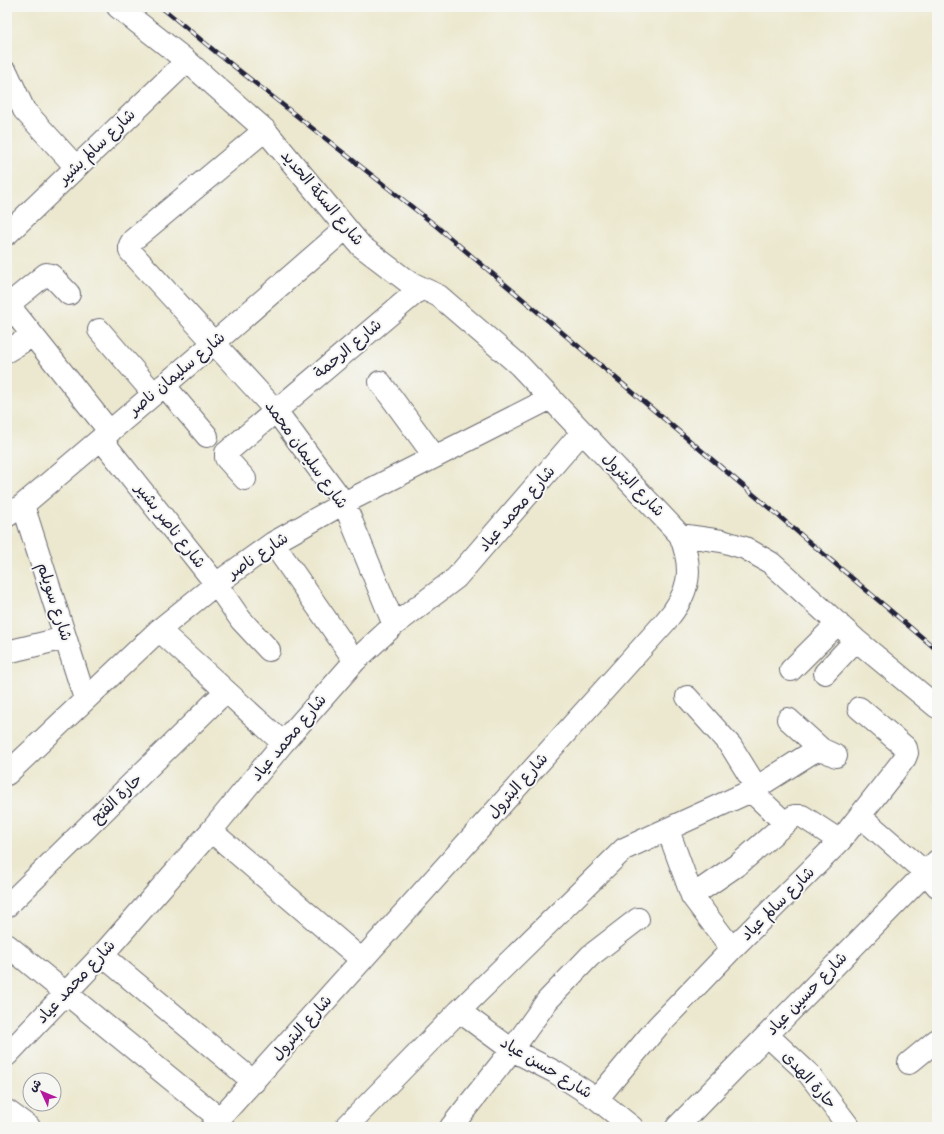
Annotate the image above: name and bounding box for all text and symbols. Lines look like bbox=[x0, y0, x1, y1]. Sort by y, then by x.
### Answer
street label: شارع سالم بشير bbox=[52, 105, 141, 191]
street label: شارع السكة الحديد bbox=[276, 146, 368, 250]
street label: شارع الرحمة bbox=[310, 314, 386, 384]
street label: شارع سليمان ناصر bbox=[123, 327, 230, 422]
street label: شارع سليمان محمد bbox=[260, 397, 352, 513]
street label: شارع البترول bbox=[597, 448, 669, 522]
street label: شارع محمد عياد bbox=[474, 462, 560, 556]
street label: شارع ناصر بشير bbox=[129, 477, 210, 573]
street label: شارع ناصر bbox=[222, 528, 293, 585]
street label: شارع سويلم bbox=[30, 560, 77, 644]
street label: شارع محمد عياد bbox=[246, 690, 332, 786]
street label: شارع البترول bbox=[483, 749, 553, 823]
street label: حارة الفتح bbox=[87, 769, 147, 829]
street label: شارع سالم عياد bbox=[736, 862, 820, 946]
street label: شارع محمد عياد bbox=[32, 936, 120, 1028]
street label: شارع حسين عياد bbox=[762, 948, 852, 1040]
street label: شارع البترول bbox=[267, 991, 337, 1065]
street label: شارع حسن عياد bbox=[496, 1032, 596, 1104]
street label: حارة الهدى bbox=[777, 1046, 841, 1114]
north arrow bbox=[22, 1072, 62, 1112]
text: ش bbox=[26, 1077, 45, 1095]

